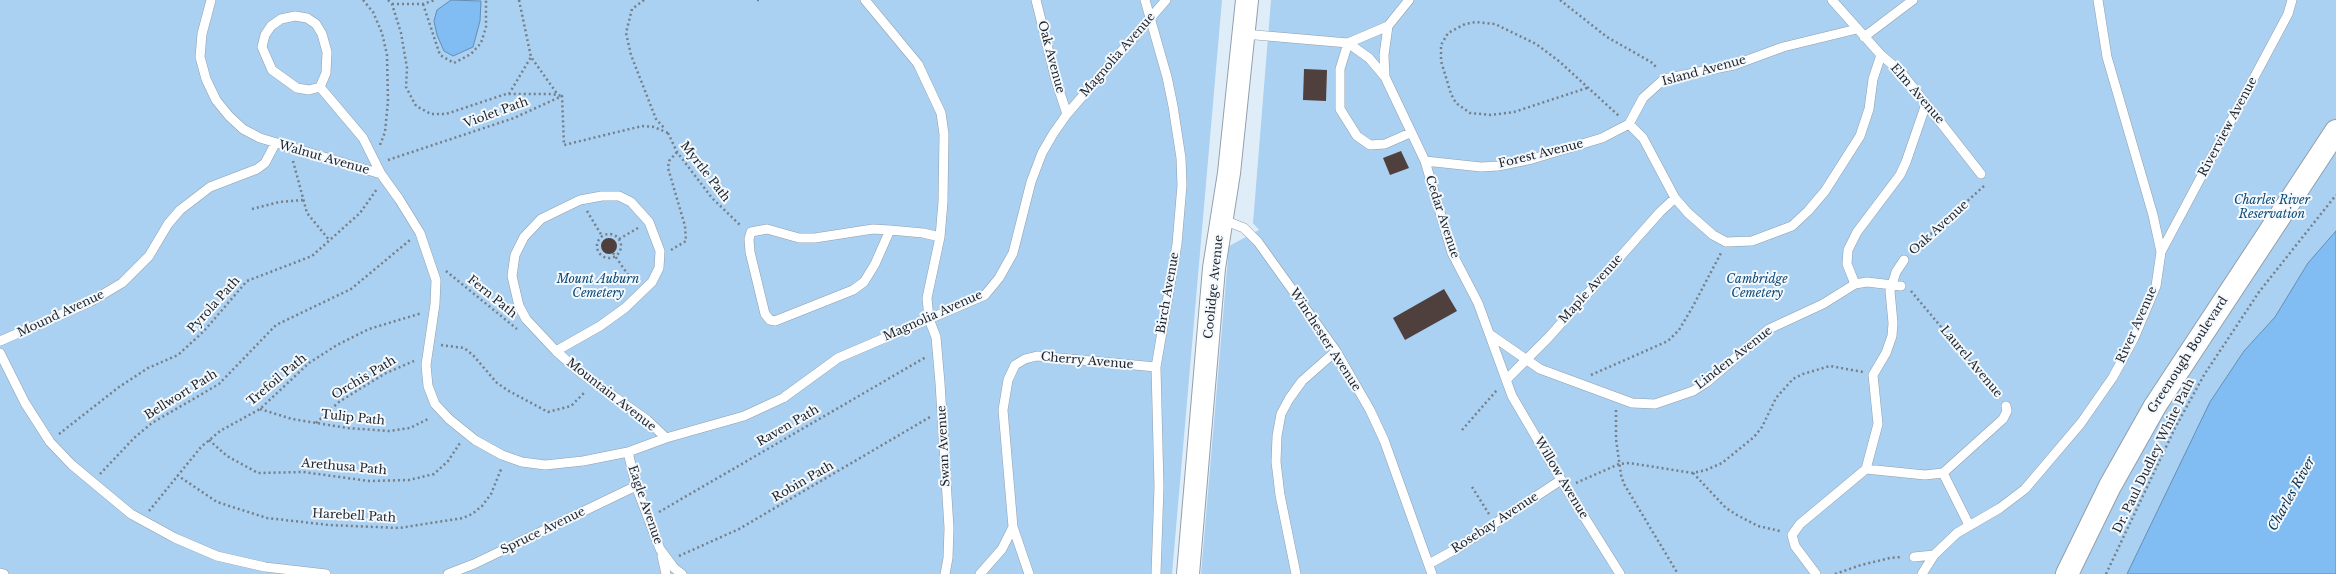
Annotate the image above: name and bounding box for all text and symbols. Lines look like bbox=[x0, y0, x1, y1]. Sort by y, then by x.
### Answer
street label: Magnolia Avenue bbox=[1078, 10, 1158, 100]
street label: Oak Avenue bbox=[1034, 19, 1068, 95]
street label: Island Avenue bbox=[1660, 53, 1748, 89]
street label: Elm Avenue bbox=[1887, 61, 1947, 127]
street label: Riverview Avenue bbox=[2196, 75, 2260, 179]
street label: Violet Path bbox=[462, 95, 530, 131]
street label: Forest Avenue bbox=[1497, 136, 1585, 172]
street label: Walnut Avenue bbox=[277, 138, 371, 178]
street label: Myrtle Path bbox=[677, 139, 733, 205]
street label: Cedar Avenue bbox=[1422, 174, 1462, 260]
park label: Charles River Reservation bbox=[2234, 194, 2310, 222]
street label: Oak Avenue bbox=[1907, 198, 1971, 258]
street label: Coolidge Avenue bbox=[1201, 234, 1227, 340]
street label: Birch Avenue bbox=[1154, 251, 1182, 335]
street label: Maple Avenue bbox=[1556, 252, 1626, 326]
street label: Fern Path bbox=[464, 273, 520, 321]
park label: Mount Auburn Cemetery bbox=[557, 273, 639, 301]
park label: Cambridge Cemetery bbox=[1726, 273, 1788, 301]
street label: Pyrola Path bbox=[185, 274, 243, 336]
street label: River Avenue bbox=[2114, 284, 2160, 366]
street label: Winchester Avenue bbox=[1286, 286, 1364, 394]
street label: Mound Avenue bbox=[15, 288, 107, 340]
street label: Magnolia Avenue bbox=[881, 288, 985, 344]
street label: Greenough Boulevard bbox=[2145, 294, 2231, 416]
street label: Laurel Avenue bbox=[1937, 323, 2005, 401]
street label: Linden Avenue bbox=[1693, 324, 1775, 392]
street label: Cherry Avenue bbox=[1040, 350, 1134, 372]
street label: Trefoil Path bbox=[244, 351, 310, 409]
street label: Orchis Path bbox=[329, 353, 399, 403]
street label: Mountain Avenue bbox=[563, 356, 659, 434]
street label: Bellwort Path bbox=[142, 367, 220, 423]
street label: Dr. Paul Dudley White Path bbox=[2110, 376, 2198, 536]
street label: Raven Path bbox=[755, 403, 821, 449]
street label: Swan Avenue bbox=[935, 405, 953, 487]
street label: Tulip Path bbox=[320, 407, 386, 429]
street label: Willow Avenue bbox=[1531, 434, 1591, 522]
water label: Charles River bbox=[2265, 454, 2319, 534]
street label: Arethusa Path bbox=[301, 456, 387, 478]
street label: Robin Path bbox=[770, 459, 836, 505]
street label: Eagle Avenue bbox=[625, 464, 665, 546]
street label: Rosebay Avenue bbox=[1449, 490, 1541, 556]
street label: Spruce Avenue bbox=[498, 504, 588, 558]
street label: Harebell Path bbox=[312, 507, 396, 525]

